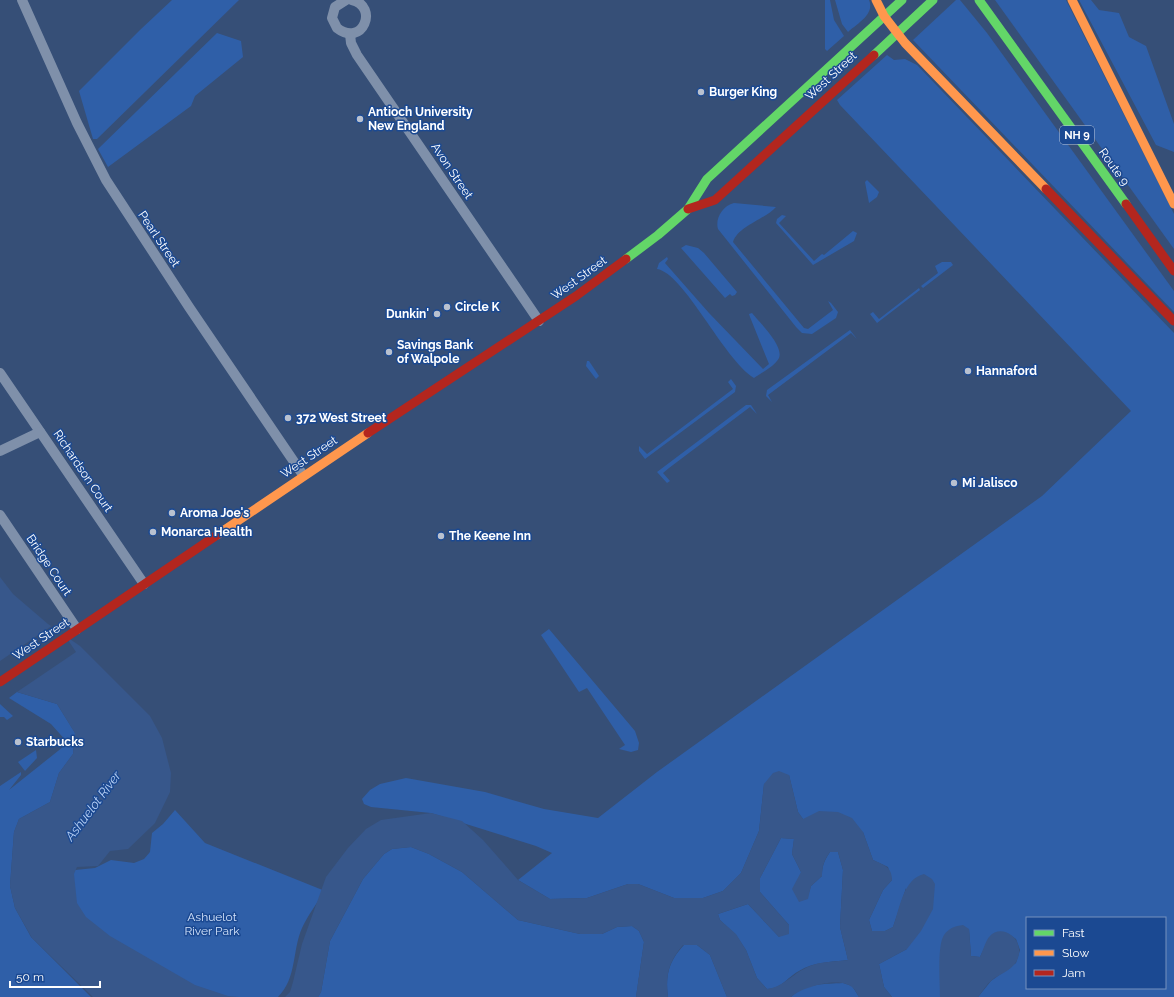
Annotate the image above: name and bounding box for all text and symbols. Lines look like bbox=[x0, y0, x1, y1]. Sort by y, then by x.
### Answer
street label: West Street bbox=[802, 49, 860, 103]
place label: Burger King bbox=[709, 85, 777, 99]
marker: Burger King bbox=[696, 87, 706, 97]
place label: Antioch University New England bbox=[368, 105, 473, 133]
marker: Antioch University New England bbox=[355, 114, 365, 124]
road number: NH 9 bbox=[1060, 126, 1094, 144]
street label: Avon Street bbox=[428, 140, 476, 202]
street label: Route 9 bbox=[1096, 146, 1132, 188]
street label: Pearl Street bbox=[135, 208, 183, 270]
street label: West Street bbox=[549, 253, 609, 303]
place label: Circle K bbox=[455, 300, 500, 314]
marker: Circle K bbox=[442, 302, 452, 312]
place label: Dunkin' bbox=[386, 307, 429, 321]
marker: Dunkin' bbox=[432, 309, 442, 319]
place label: Savings Bank of Walpole bbox=[397, 338, 474, 366]
marker: Savings Bank of Walpole bbox=[384, 347, 394, 357]
place label: Hannaford bbox=[976, 364, 1037, 378]
marker: Hannaford bbox=[963, 366, 973, 376]
place label: 372 West Street bbox=[296, 411, 387, 425]
marker: 372 West Street bbox=[283, 413, 293, 423]
street label: Richardson Court bbox=[50, 427, 116, 515]
street label: West Street bbox=[278, 433, 340, 481]
place label: Mi Jalisco bbox=[962, 476, 1017, 490]
marker: Mi Jalisco bbox=[949, 478, 959, 488]
place label: Aroma Joe's bbox=[180, 506, 249, 520]
marker: Aroma Joe's bbox=[167, 508, 177, 518]
place label: Monarca Health bbox=[161, 525, 252, 539]
marker: Monarca Health bbox=[148, 527, 158, 537]
place label: The Keene Inn bbox=[449, 529, 531, 543]
marker: The Keene Inn bbox=[436, 531, 446, 541]
street label: Bridge Court bbox=[23, 532, 75, 598]
street label: West Street bbox=[10, 615, 72, 663]
place label: Starbucks bbox=[26, 735, 84, 749]
marker: Starbucks bbox=[13, 737, 23, 747]
water label: Ashuelot River bbox=[62, 768, 124, 844]
park label: Ashuelot River Park bbox=[184, 910, 240, 938]
legend bbox=[1026, 917, 1166, 989]
text: Fast bbox=[1062, 926, 1085, 940]
text: Slow bbox=[1062, 946, 1089, 960]
scale bar bbox=[10, 963, 100, 989]
text: Jam bbox=[1062, 966, 1085, 980]
text: 50 m bbox=[16, 970, 44, 984]

